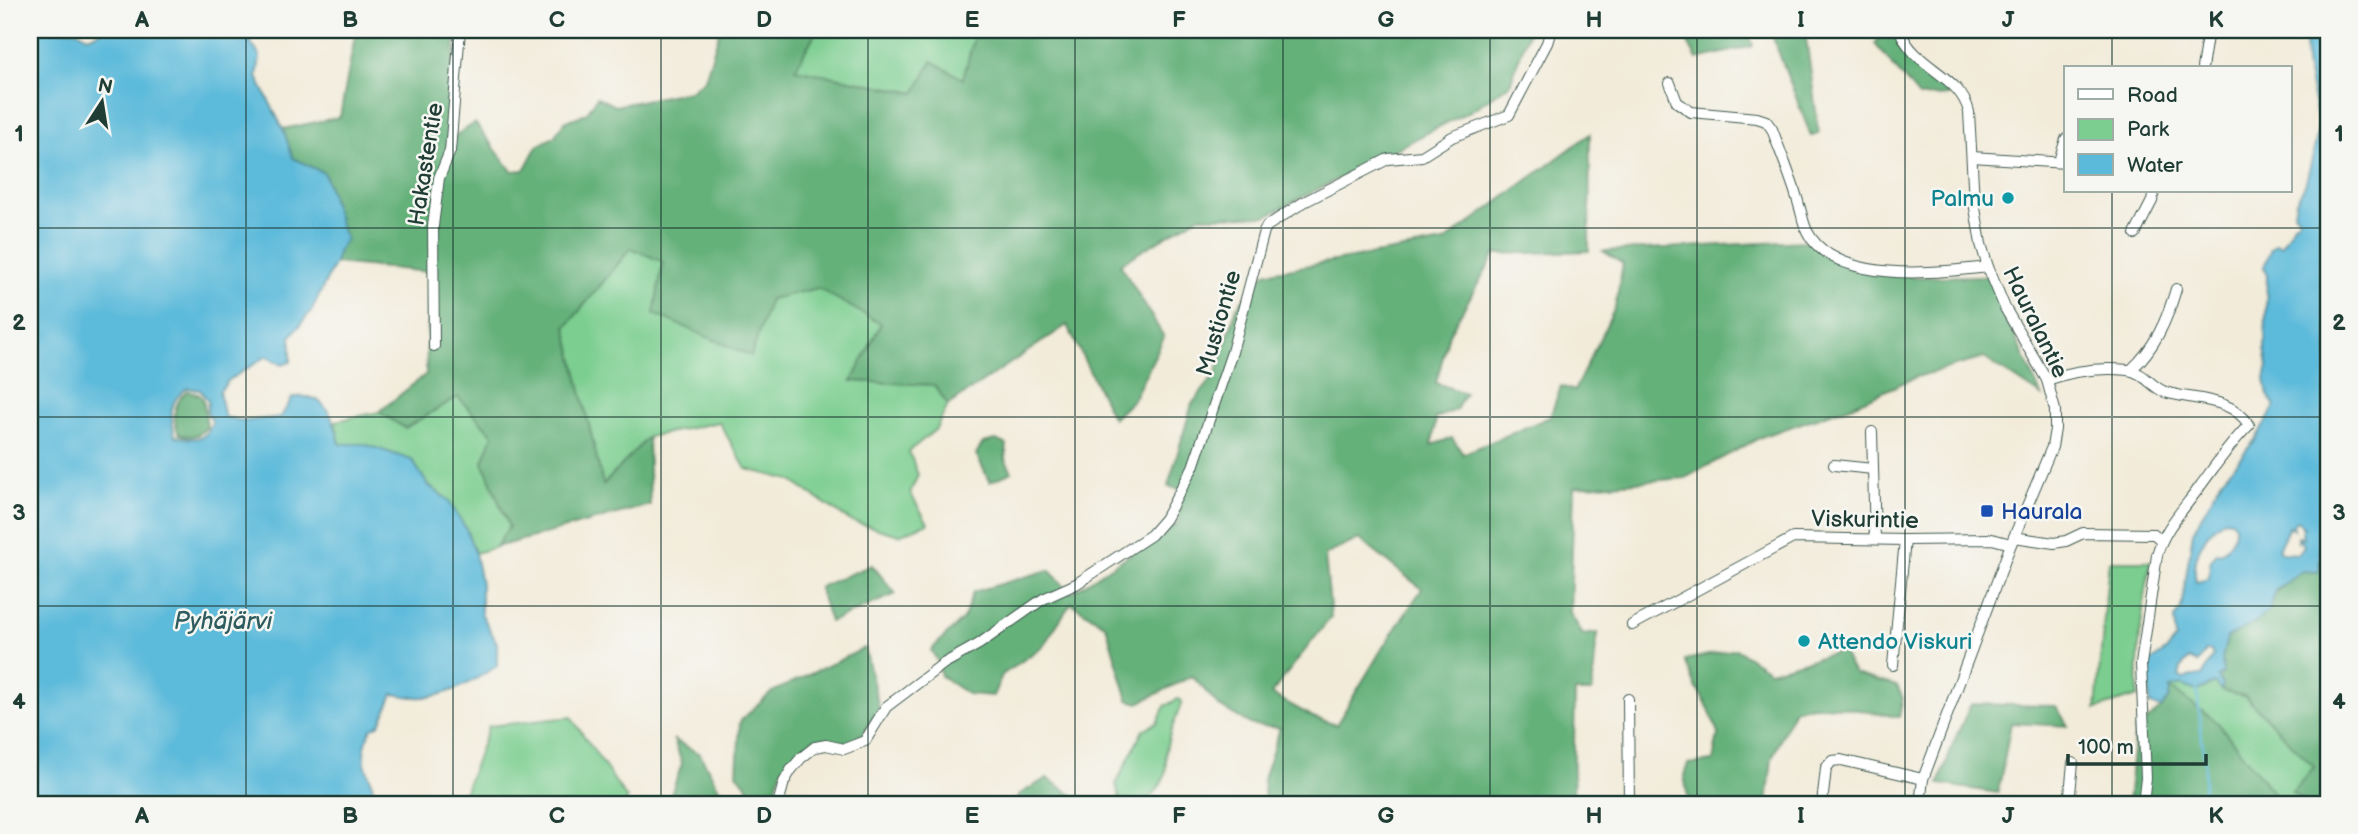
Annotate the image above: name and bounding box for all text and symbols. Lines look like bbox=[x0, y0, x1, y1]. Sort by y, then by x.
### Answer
text: A bbox=[134, 6, 150, 34]
text: B bbox=[342, 6, 358, 34]
text: C bbox=[549, 6, 565, 34]
text: D bbox=[756, 6, 772, 34]
text: E bbox=[965, 6, 980, 34]
text: F bbox=[1172, 6, 1186, 34]
text: G bbox=[1378, 6, 1395, 34]
text: H bbox=[1585, 6, 1603, 34]
text: I bbox=[1797, 6, 1805, 34]
text: J bbox=[2002, 6, 2015, 34]
text: K bbox=[2208, 6, 2224, 34]
north arrow bbox=[66, 66, 136, 136]
legend bbox=[2064, 66, 2292, 192]
text: N bbox=[96, 74, 115, 100]
text: Road bbox=[2127, 83, 2178, 108]
street label: Hakastentie bbox=[402, 101, 450, 228]
text: Park bbox=[2127, 117, 2170, 142]
text: 1 bbox=[14, 120, 24, 148]
text: 1 bbox=[2334, 120, 2344, 148]
text: Water bbox=[2127, 153, 2183, 178]
place label: Palmu bbox=[1931, 185, 1994, 213]
marker: Palmu bbox=[2000, 190, 2016, 206]
street label: Hauralantie bbox=[1996, 262, 2074, 383]
street label: Mustiontie bbox=[1191, 267, 1247, 379]
text: 2 bbox=[12, 309, 26, 337]
text: 2 bbox=[2332, 309, 2346, 337]
place label: Haurala bbox=[2001, 498, 2083, 526]
text: 3 bbox=[12, 499, 26, 527]
text: 3 bbox=[2332, 499, 2346, 527]
marker: Haurala bbox=[1979, 503, 1995, 519]
street label: Viskurintie bbox=[1811, 505, 1919, 535]
water label: Pyhäjärvi bbox=[174, 607, 274, 636]
place label: Attendo Viskuri bbox=[1818, 628, 1972, 656]
marker: Attendo Viskuri bbox=[1796, 633, 1812, 649]
text: 4 bbox=[12, 688, 26, 716]
text: 4 bbox=[2332, 688, 2346, 716]
scale bar bbox=[2068, 722, 2206, 766]
text: 100 m bbox=[2078, 735, 2134, 760]
text: A bbox=[134, 802, 150, 830]
text: B bbox=[342, 802, 358, 830]
text: C bbox=[549, 802, 565, 830]
text: D bbox=[756, 802, 772, 830]
text: E bbox=[965, 802, 980, 830]
text: F bbox=[1172, 802, 1186, 830]
text: G bbox=[1378, 802, 1395, 830]
text: H bbox=[1585, 802, 1603, 830]
text: I bbox=[1797, 802, 1805, 830]
text: J bbox=[2002, 802, 2015, 830]
text: K bbox=[2208, 802, 2224, 830]

